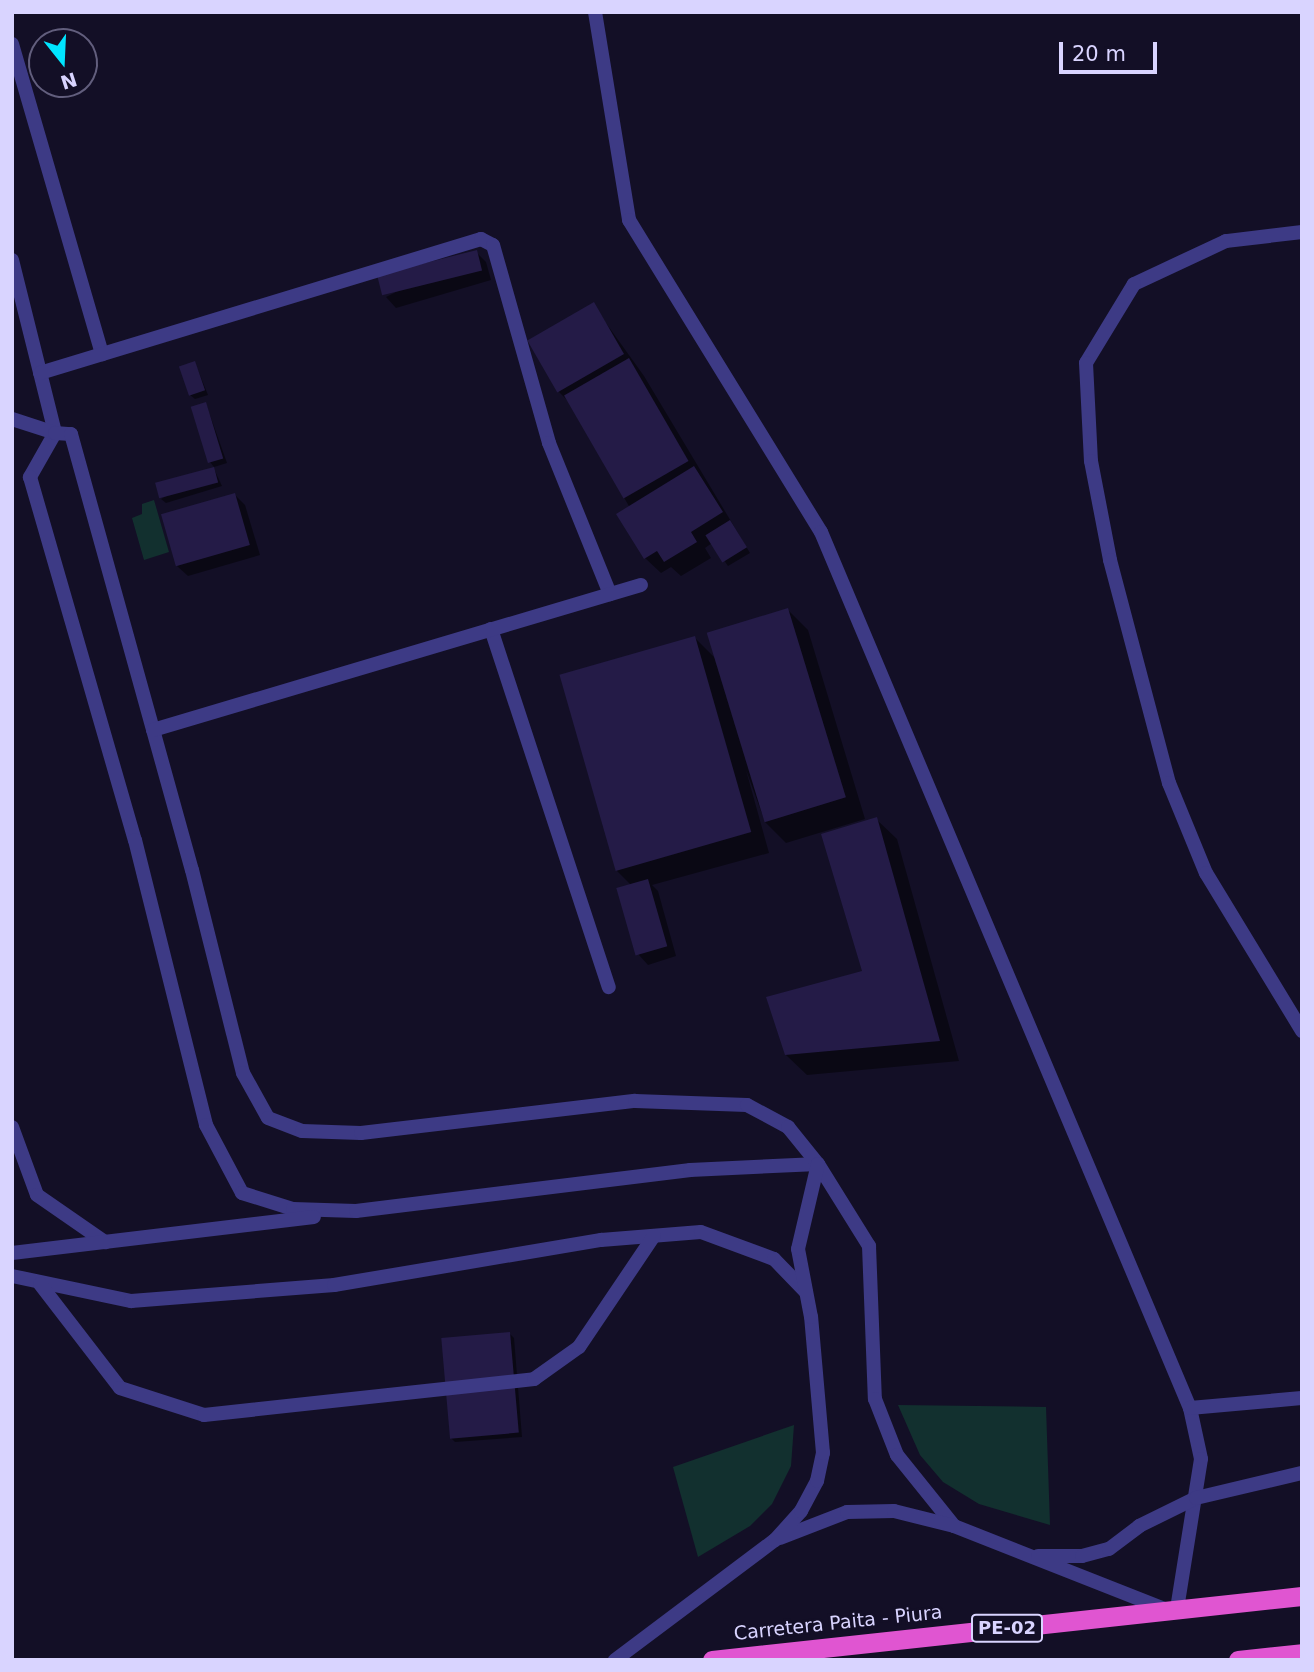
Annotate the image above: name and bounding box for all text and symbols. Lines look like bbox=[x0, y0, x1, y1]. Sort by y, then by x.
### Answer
north arrow bbox=[28, 28, 98, 98]
scale bar bbox=[1062, 28, 1160, 72]
text: 20 m bbox=[1072, 42, 1126, 66]
text: N bbox=[58, 68, 80, 94]
street label: Carretera Paita - Piura bbox=[733, 1601, 943, 1645]
road number: PE-02 bbox=[970, 1614, 1044, 1643]

